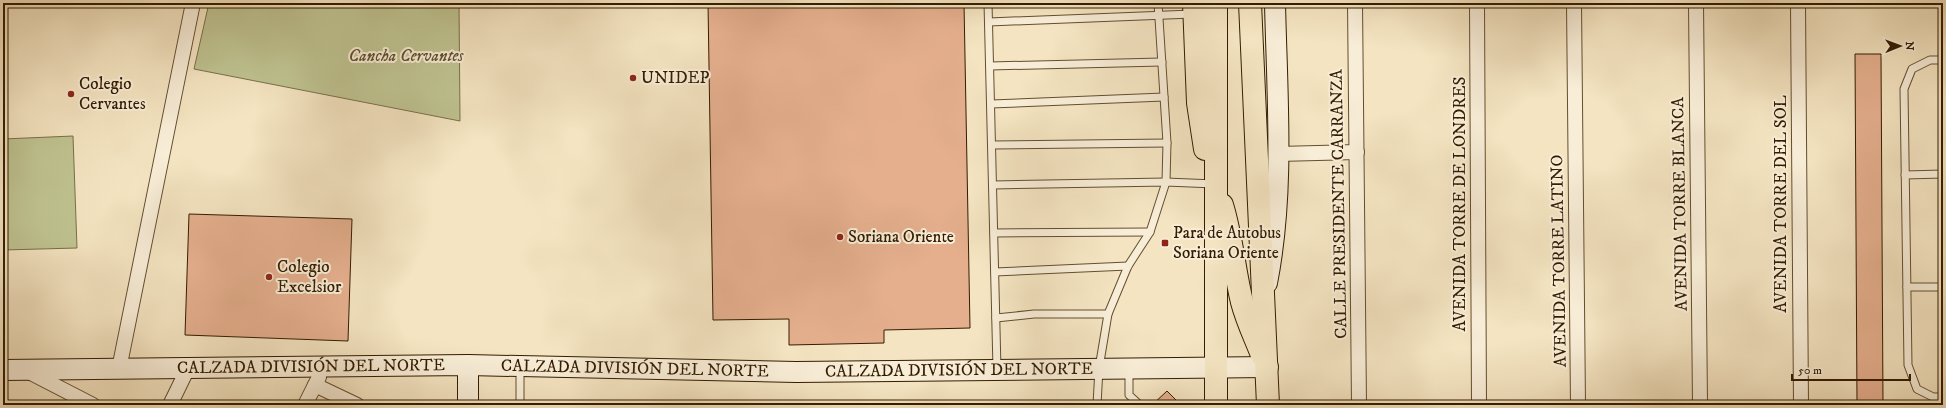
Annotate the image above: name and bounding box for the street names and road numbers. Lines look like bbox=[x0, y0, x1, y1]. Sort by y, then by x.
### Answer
street label: CALLE PRESIDENTE CARRANZA bbox=[1326, 69, 1352, 339]
street label: AVENIDA TORRE DE LONDRES bbox=[1449, 76, 1471, 332]
street label: AVENIDA TORRE DEL SOL bbox=[1770, 95, 1792, 313]
street label: AVENIDA TORRE BLANCA bbox=[1667, 97, 1693, 311]
street label: AVENIDA TORRE LATINO bbox=[1546, 154, 1572, 368]
street label: CALZADA DIVISIÓN DEL NORTE bbox=[177, 354, 445, 379]
street label: CALZADA DIVISIÓN DEL NORTE bbox=[501, 355, 769, 382]
street label: CALZADA DIVISIÓN DEL NORTE bbox=[825, 358, 1093, 383]

